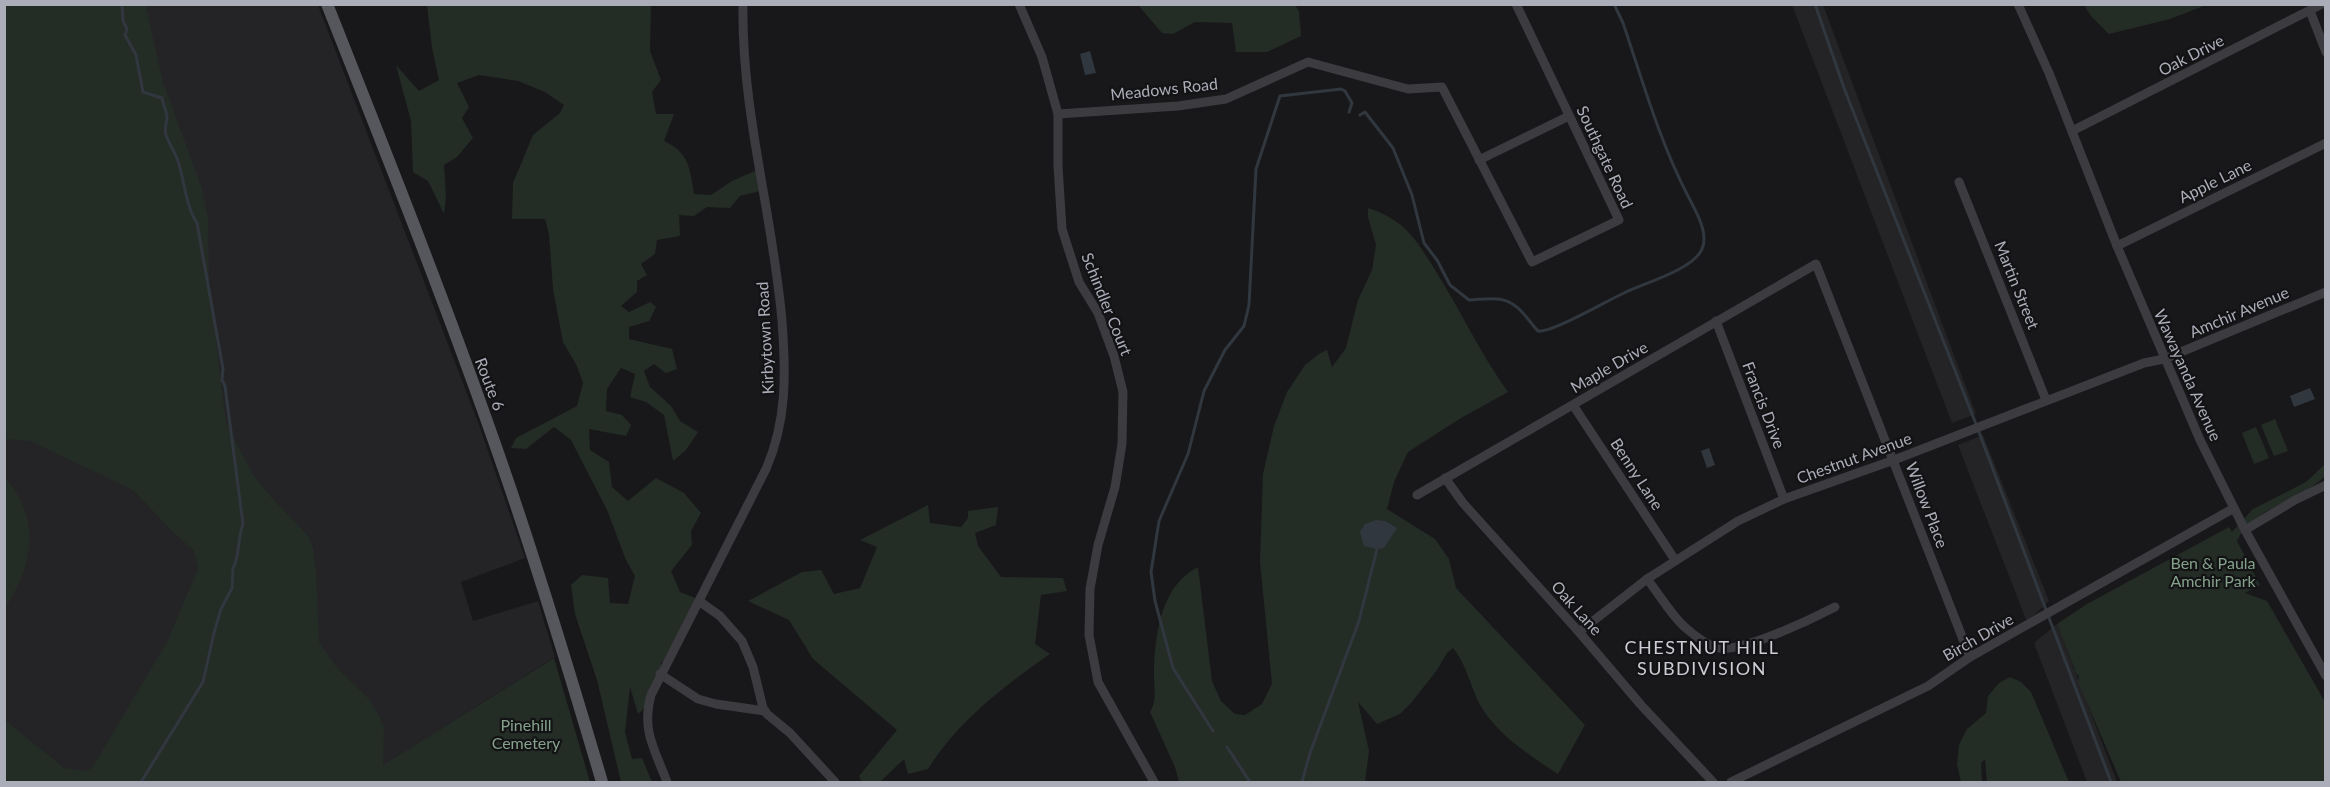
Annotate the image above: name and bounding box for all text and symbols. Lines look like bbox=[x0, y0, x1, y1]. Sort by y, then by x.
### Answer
street label: Oak Drive bbox=[2155, 30, 2227, 79]
street label: Meadows Road bbox=[1109, 73, 1219, 104]
street label: Southgate Road bbox=[1573, 102, 1638, 211]
street label: Apple Lane bbox=[2175, 155, 2254, 206]
street label: Martin Street bbox=[1991, 238, 2044, 332]
street label: Schindler Court bbox=[1078, 250, 1137, 358]
street label: Kirbytown Road bbox=[752, 281, 777, 395]
street label: Amchir Avenue bbox=[2186, 282, 2291, 341]
street label: Wawayanda Avenue bbox=[2151, 306, 2226, 444]
street label: Maple Drive bbox=[1567, 337, 1651, 396]
street label: Route 6 bbox=[472, 355, 509, 413]
street label: Francis Drive bbox=[1739, 359, 1790, 451]
street label: Chestnut Avenue bbox=[1794, 428, 1914, 487]
street label: Benny Lane bbox=[1607, 434, 1668, 513]
street label: Willow Place bbox=[1902, 459, 1953, 550]
park label: Ben & Paula Amchir Park bbox=[2170, 553, 2256, 590]
street label: Oak Lane bbox=[1548, 577, 1607, 639]
street label: Birch Drive bbox=[1939, 609, 2016, 664]
district label: CHESTNUT HILL SUBDIVISION bbox=[1624, 636, 1780, 679]
park label: Pinehill Cemetery bbox=[492, 715, 561, 752]

